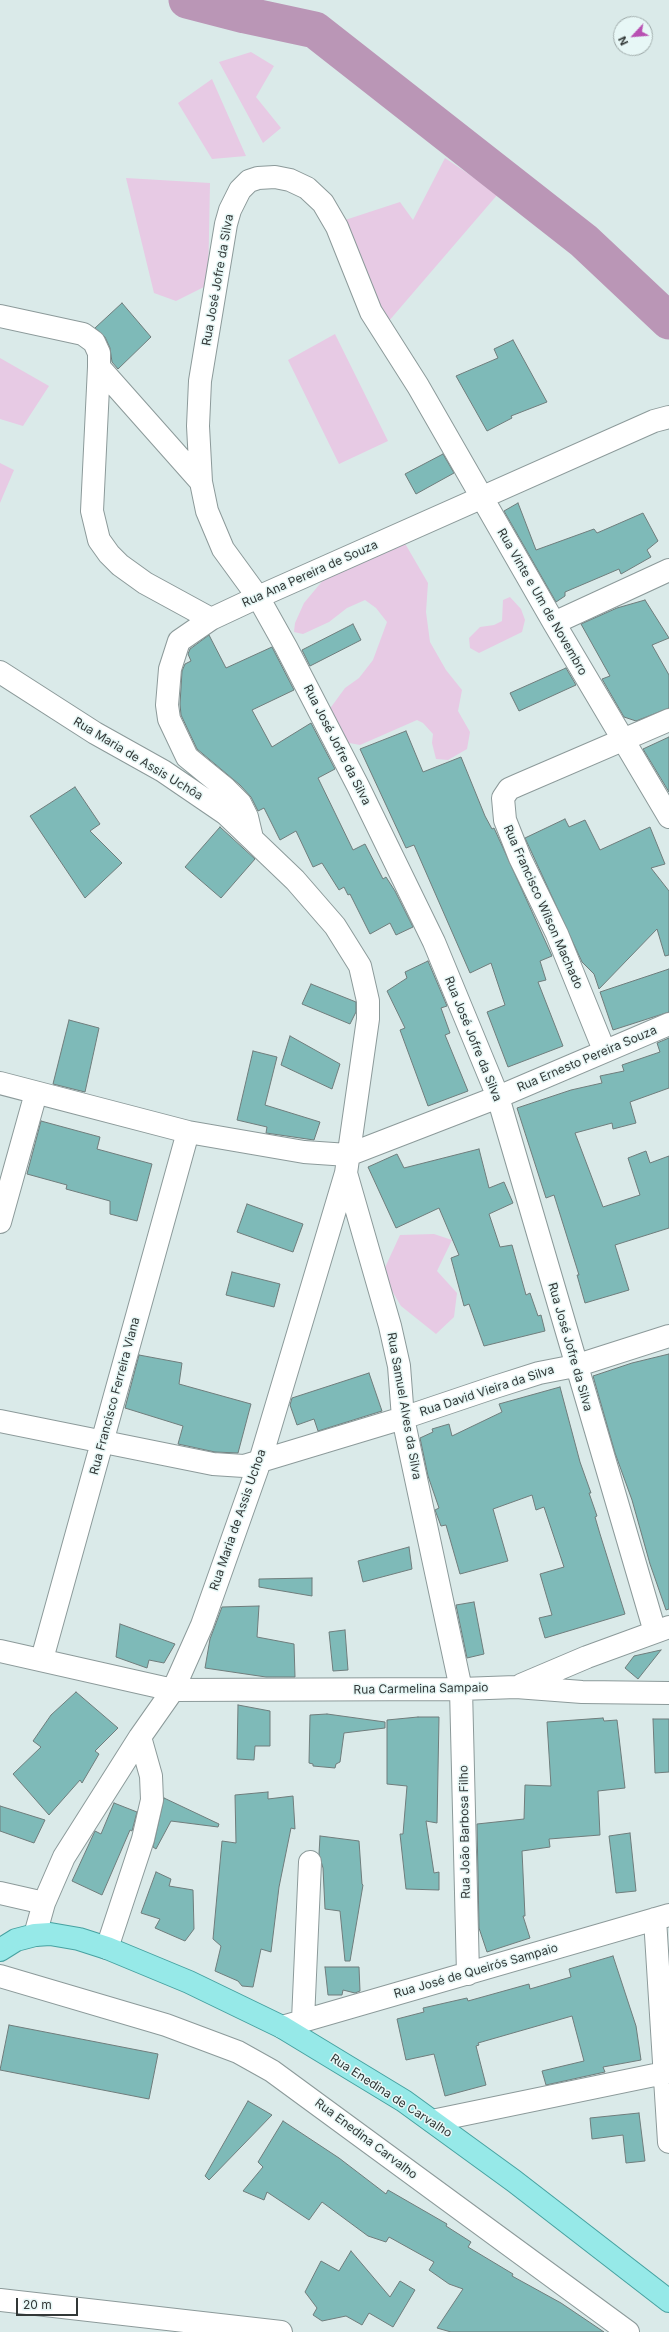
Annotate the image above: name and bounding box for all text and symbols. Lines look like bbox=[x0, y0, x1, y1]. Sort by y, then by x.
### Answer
north arrow bbox=[613, 16, 653, 56]
text: N bbox=[615, 34, 631, 48]
street label: Rua José Jofre da Silva bbox=[199, 213, 237, 347]
street label: Rua Vinte e Um de Novembro bbox=[494, 526, 590, 678]
street label: Rua Ana Pereira de Souza bbox=[240, 538, 380, 610]
street label: Rua José Jofre da Silva bbox=[300, 682, 374, 808]
street label: Rua Maria de Assis Uchôa bbox=[71, 715, 205, 803]
street label: Rua Francisco Wilson Machado bbox=[500, 823, 586, 991]
street label: Rua José Jofre da Silva bbox=[441, 975, 505, 1103]
street label: Rua Ernesto Pereira Souza bbox=[515, 1023, 659, 1095]
street label: Rua José Jofre da Silva bbox=[545, 1281, 595, 1413]
street label: Rua Francisco Ferreira Viana bbox=[87, 1316, 143, 1476]
street label: Rua Samuel Alves da Silva bbox=[384, 1331, 424, 1481]
street label: Rua David Vieira da Silva bbox=[418, 1362, 556, 1420]
street label: Rua Maria de Assis Uchoa bbox=[207, 1447, 269, 1593]
street label: Rua Carmelina Sampaio bbox=[353, 1681, 489, 1697]
street label: Rua João Barbosa Filho bbox=[457, 1765, 473, 1899]
street label: Rua José de Queirós Sampaio bbox=[392, 1941, 560, 2001]
street label: Rua Enedina de Carvalho bbox=[327, 2051, 455, 2141]
street label: Rua Enedina Carvalho bbox=[312, 2096, 420, 2182]
scale bar bbox=[18, 2290, 80, 2316]
text: 20 m bbox=[23, 2297, 52, 2312]

